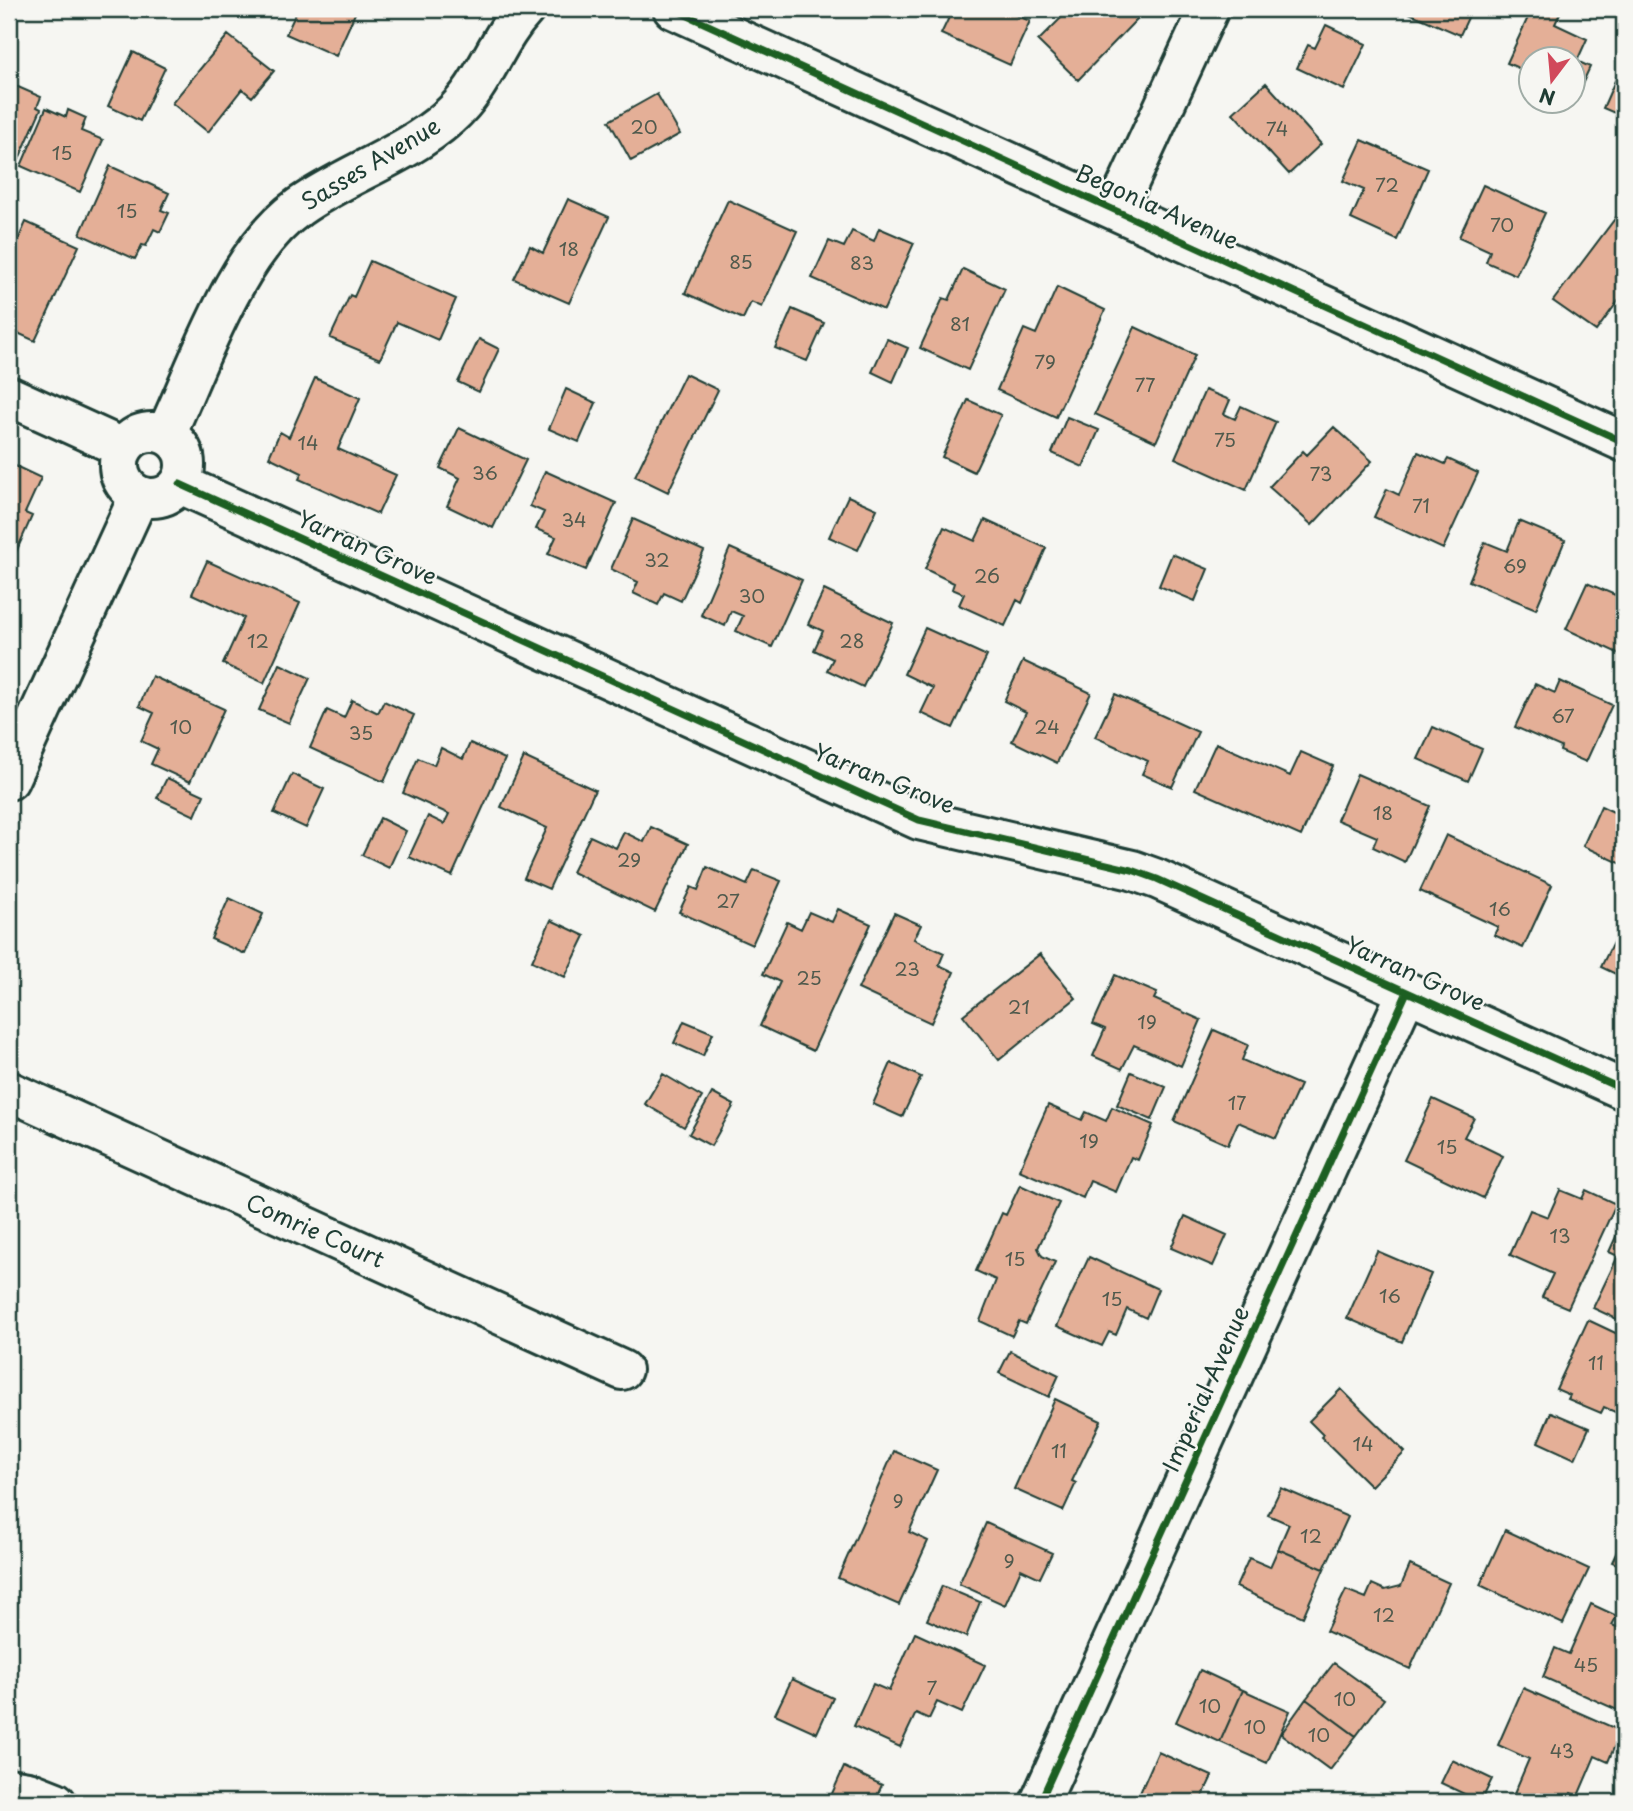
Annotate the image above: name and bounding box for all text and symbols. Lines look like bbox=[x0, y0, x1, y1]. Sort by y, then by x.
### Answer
north arrow bbox=[1518, 46, 1588, 116]
text: N bbox=[1536, 82, 1558, 113]
street label: Sasses Avenue bbox=[294, 107, 446, 218]
house number: 20 bbox=[630, 112, 658, 140]
house number: 74 bbox=[1266, 114, 1288, 142]
house number: 15 bbox=[52, 138, 72, 166]
street label: Begonia Avenue bbox=[1071, 154, 1245, 257]
house number: 72 bbox=[1375, 170, 1399, 198]
house number: 15 bbox=[117, 196, 137, 224]
house number: 70 bbox=[1490, 210, 1514, 238]
house number: 18 bbox=[559, 234, 579, 262]
house number: 85 bbox=[729, 247, 753, 275]
house number: 83 bbox=[850, 248, 874, 276]
house number: 81 bbox=[950, 309, 970, 337]
house number: 79 bbox=[1034, 347, 1056, 375]
house number: 77 bbox=[1135, 370, 1155, 398]
house number: 75 bbox=[1214, 425, 1236, 453]
house number: 14 bbox=[297, 428, 319, 456]
house number: 36 bbox=[472, 458, 498, 486]
house number: 73 bbox=[1310, 459, 1332, 487]
house number: 71 bbox=[1412, 491, 1430, 519]
street label: Yarran Grove bbox=[292, 500, 443, 593]
house number: 34 bbox=[561, 505, 587, 533]
house number: 32 bbox=[644, 545, 670, 573]
house number: 69 bbox=[1503, 551, 1527, 579]
house number: 26 bbox=[974, 561, 1000, 589]
house number: 30 bbox=[739, 581, 765, 609]
house number: 12 bbox=[247, 626, 269, 654]
house number: 28 bbox=[839, 626, 865, 654]
house number: 67 bbox=[1551, 701, 1575, 729]
house number: 10 bbox=[170, 712, 192, 740]
house number: 24 bbox=[1034, 712, 1060, 740]
house number: 35 bbox=[349, 718, 373, 746]
street label: Yarran Grove bbox=[809, 733, 960, 822]
house number: 18 bbox=[1373, 798, 1393, 826]
house number: 29 bbox=[617, 845, 641, 873]
house number: 27 bbox=[716, 886, 740, 914]
house number: 16 bbox=[1489, 894, 1511, 922]
street label: Yarran Grove bbox=[1340, 926, 1491, 1019]
house number: 23 bbox=[894, 954, 920, 982]
house number: 25 bbox=[796, 963, 822, 991]
house number: 21 bbox=[1008, 992, 1030, 1020]
house number: 19 bbox=[1137, 1007, 1157, 1035]
house number: 17 bbox=[1228, 1088, 1246, 1116]
house number: 19 bbox=[1079, 1126, 1099, 1154]
house number: 15 bbox=[1437, 1132, 1457, 1160]
street label: Comrie Court bbox=[241, 1183, 391, 1276]
house number: 13 bbox=[1549, 1221, 1571, 1249]
house number: 15 bbox=[1005, 1244, 1025, 1272]
house number: 16 bbox=[1379, 1281, 1401, 1309]
house number: 15 bbox=[1102, 1284, 1122, 1312]
street label: Imperial Avenue bbox=[1152, 1300, 1257, 1477]
house number: 11 bbox=[1588, 1348, 1604, 1376]
house number: 14 bbox=[1352, 1429, 1374, 1457]
house number: 11 bbox=[1051, 1436, 1067, 1464]
house number: 9 bbox=[892, 1486, 904, 1514]
house number: 12 bbox=[1300, 1521, 1322, 1549]
house number: 9 bbox=[1003, 1546, 1015, 1574]
house number: 12 bbox=[1373, 1600, 1395, 1628]
house number: 45 bbox=[1574, 1650, 1598, 1678]
house number: 7 bbox=[927, 1673, 938, 1701]
house number: 10 bbox=[1334, 1684, 1356, 1712]
house number: 10 bbox=[1199, 1691, 1221, 1719]
house number: 10 bbox=[1244, 1712, 1266, 1740]
house number: 10 bbox=[1308, 1720, 1330, 1748]
house number: 43 bbox=[1550, 1736, 1574, 1764]

